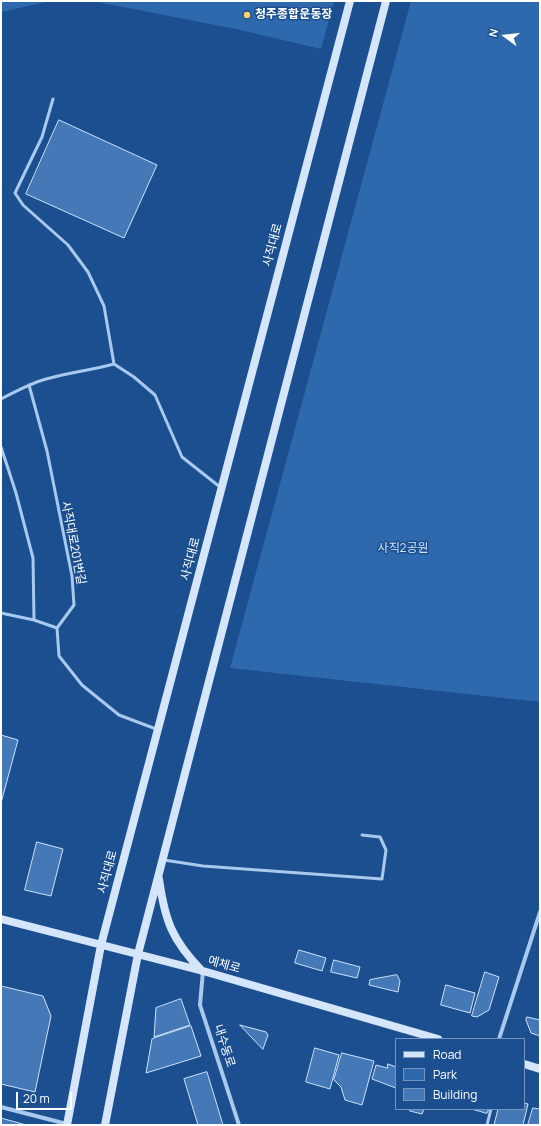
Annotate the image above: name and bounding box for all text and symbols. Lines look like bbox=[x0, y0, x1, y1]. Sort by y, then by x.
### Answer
place label: 청주종합운동장 bbox=[255, 8, 332, 22]
marker: 청주종합운동장 bbox=[242, 10, 252, 20]
north arrow bbox=[485, 16, 525, 56]
text: N bbox=[485, 27, 501, 39]
street label: 사직대로 bbox=[260, 222, 286, 268]
street label: 사직대로201번길 bbox=[58, 500, 88, 586]
street label: 사직대로 bbox=[178, 536, 204, 582]
park label: 사직2공원 bbox=[378, 542, 428, 556]
street label: 사직대로 bbox=[95, 849, 121, 895]
street label: 예체로 bbox=[206, 954, 242, 976]
street label: 내수동로 bbox=[210, 1023, 238, 1069]
legend bbox=[395, 1038, 525, 1110]
text: Road bbox=[433, 1046, 461, 1063]
text: Park bbox=[433, 1066, 457, 1083]
scale bar bbox=[18, 1084, 74, 1110]
text: Building bbox=[433, 1086, 477, 1103]
text: 20 m bbox=[23, 1090, 50, 1107]

